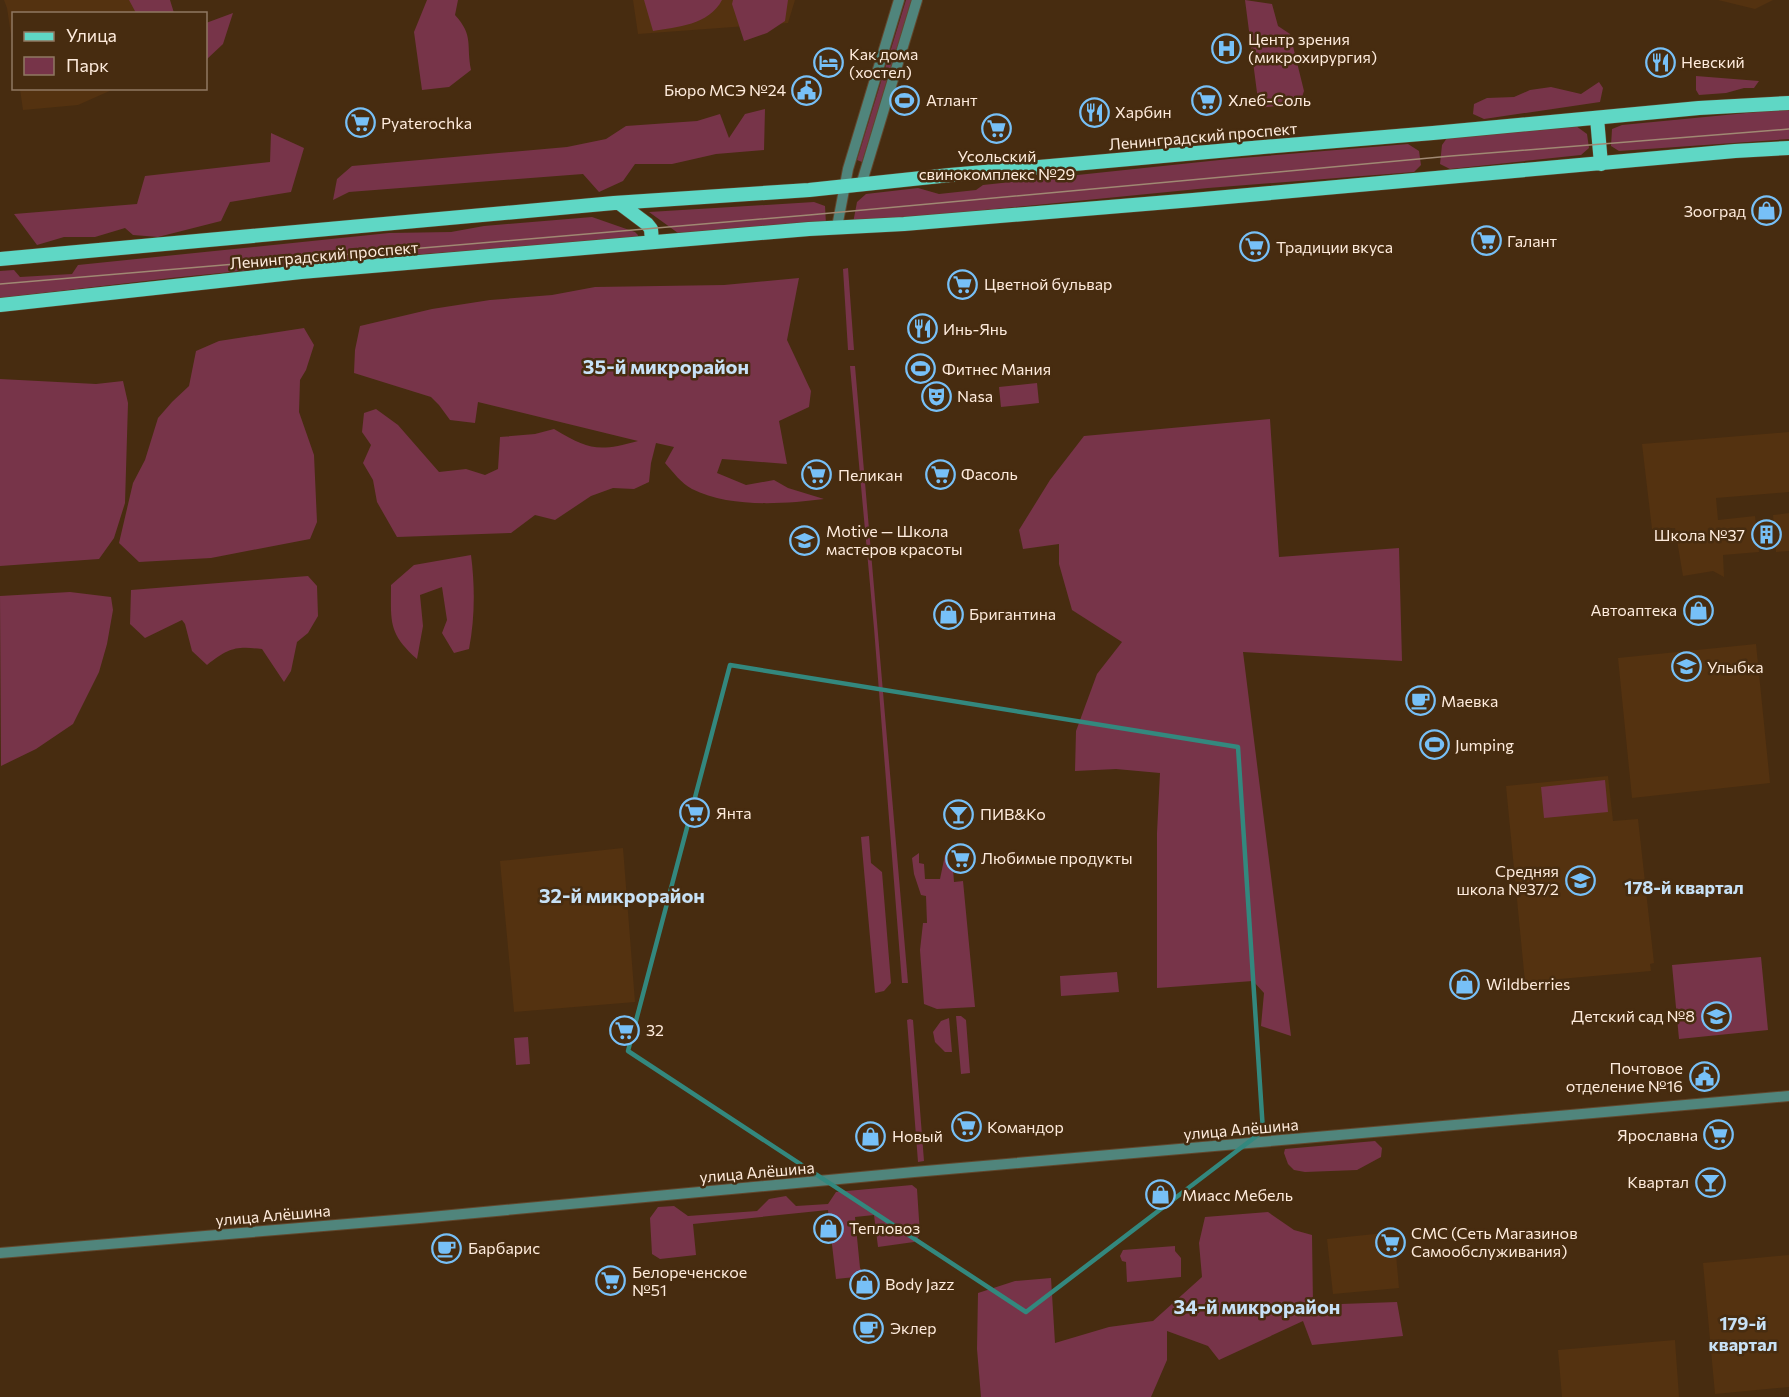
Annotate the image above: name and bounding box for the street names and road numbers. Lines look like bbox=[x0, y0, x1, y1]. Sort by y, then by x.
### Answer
street label: Ленинградский проспект bbox=[1108, 118, 1299, 153]
street label: Ленинградский проспект bbox=[229, 237, 420, 272]
street label: улица Алёшина bbox=[1183, 1114, 1299, 1143]
street label: улица Алёшина bbox=[699, 1157, 815, 1186]
street label: улица Алёшина bbox=[215, 1200, 331, 1229]

